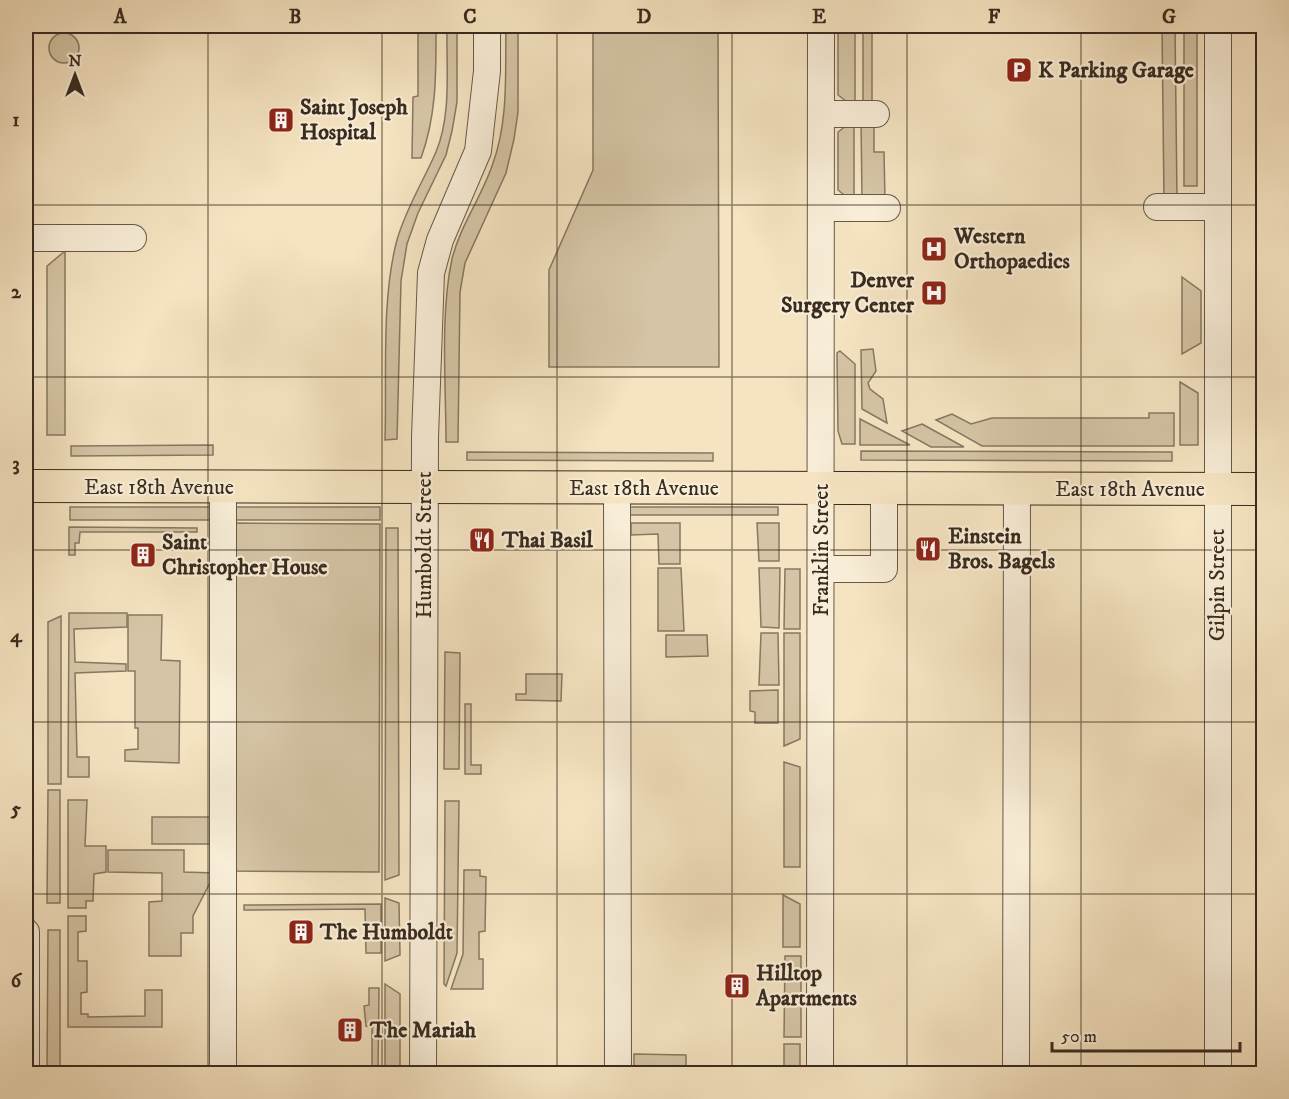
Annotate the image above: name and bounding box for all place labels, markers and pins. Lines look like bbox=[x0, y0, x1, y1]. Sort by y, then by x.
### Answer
parking icon: K Parking Garage bbox=[1004, 55, 1034, 85]
place label: K Parking Garage bbox=[1038, 57, 1194, 84]
place label: Saint Joseph Hospital bbox=[300, 94, 408, 146]
building icon: Saint Joseph Hospital bbox=[266, 105, 296, 135]
place label: Western Orthopaedics bbox=[953, 223, 1071, 275]
hospital icon: Western Orthopaedics bbox=[919, 234, 949, 264]
place label: Denver Surgery Center bbox=[781, 267, 915, 319]
hospital icon: Denver Surgery Center bbox=[919, 278, 949, 308]
place label: Einstein Bros. Bagels bbox=[948, 523, 1056, 575]
restaurant icon: Thai Basil bbox=[467, 525, 497, 555]
place label: Thai Basil bbox=[501, 527, 593, 554]
place label: Saint Christopher House bbox=[162, 529, 327, 581]
restaurant icon: Einstein Bros. Bagels bbox=[913, 534, 943, 564]
building icon: Saint Christopher House bbox=[128, 540, 158, 570]
building icon: The Humboldt bbox=[286, 917, 316, 947]
place label: The Humboldt bbox=[319, 919, 453, 946]
place label: Hilltop Apartments bbox=[755, 960, 858, 1012]
building icon: Hilltop Apartments bbox=[722, 971, 752, 1001]
building icon: The Mariah bbox=[335, 1015, 365, 1045]
place label: The Mariah bbox=[369, 1017, 477, 1044]

